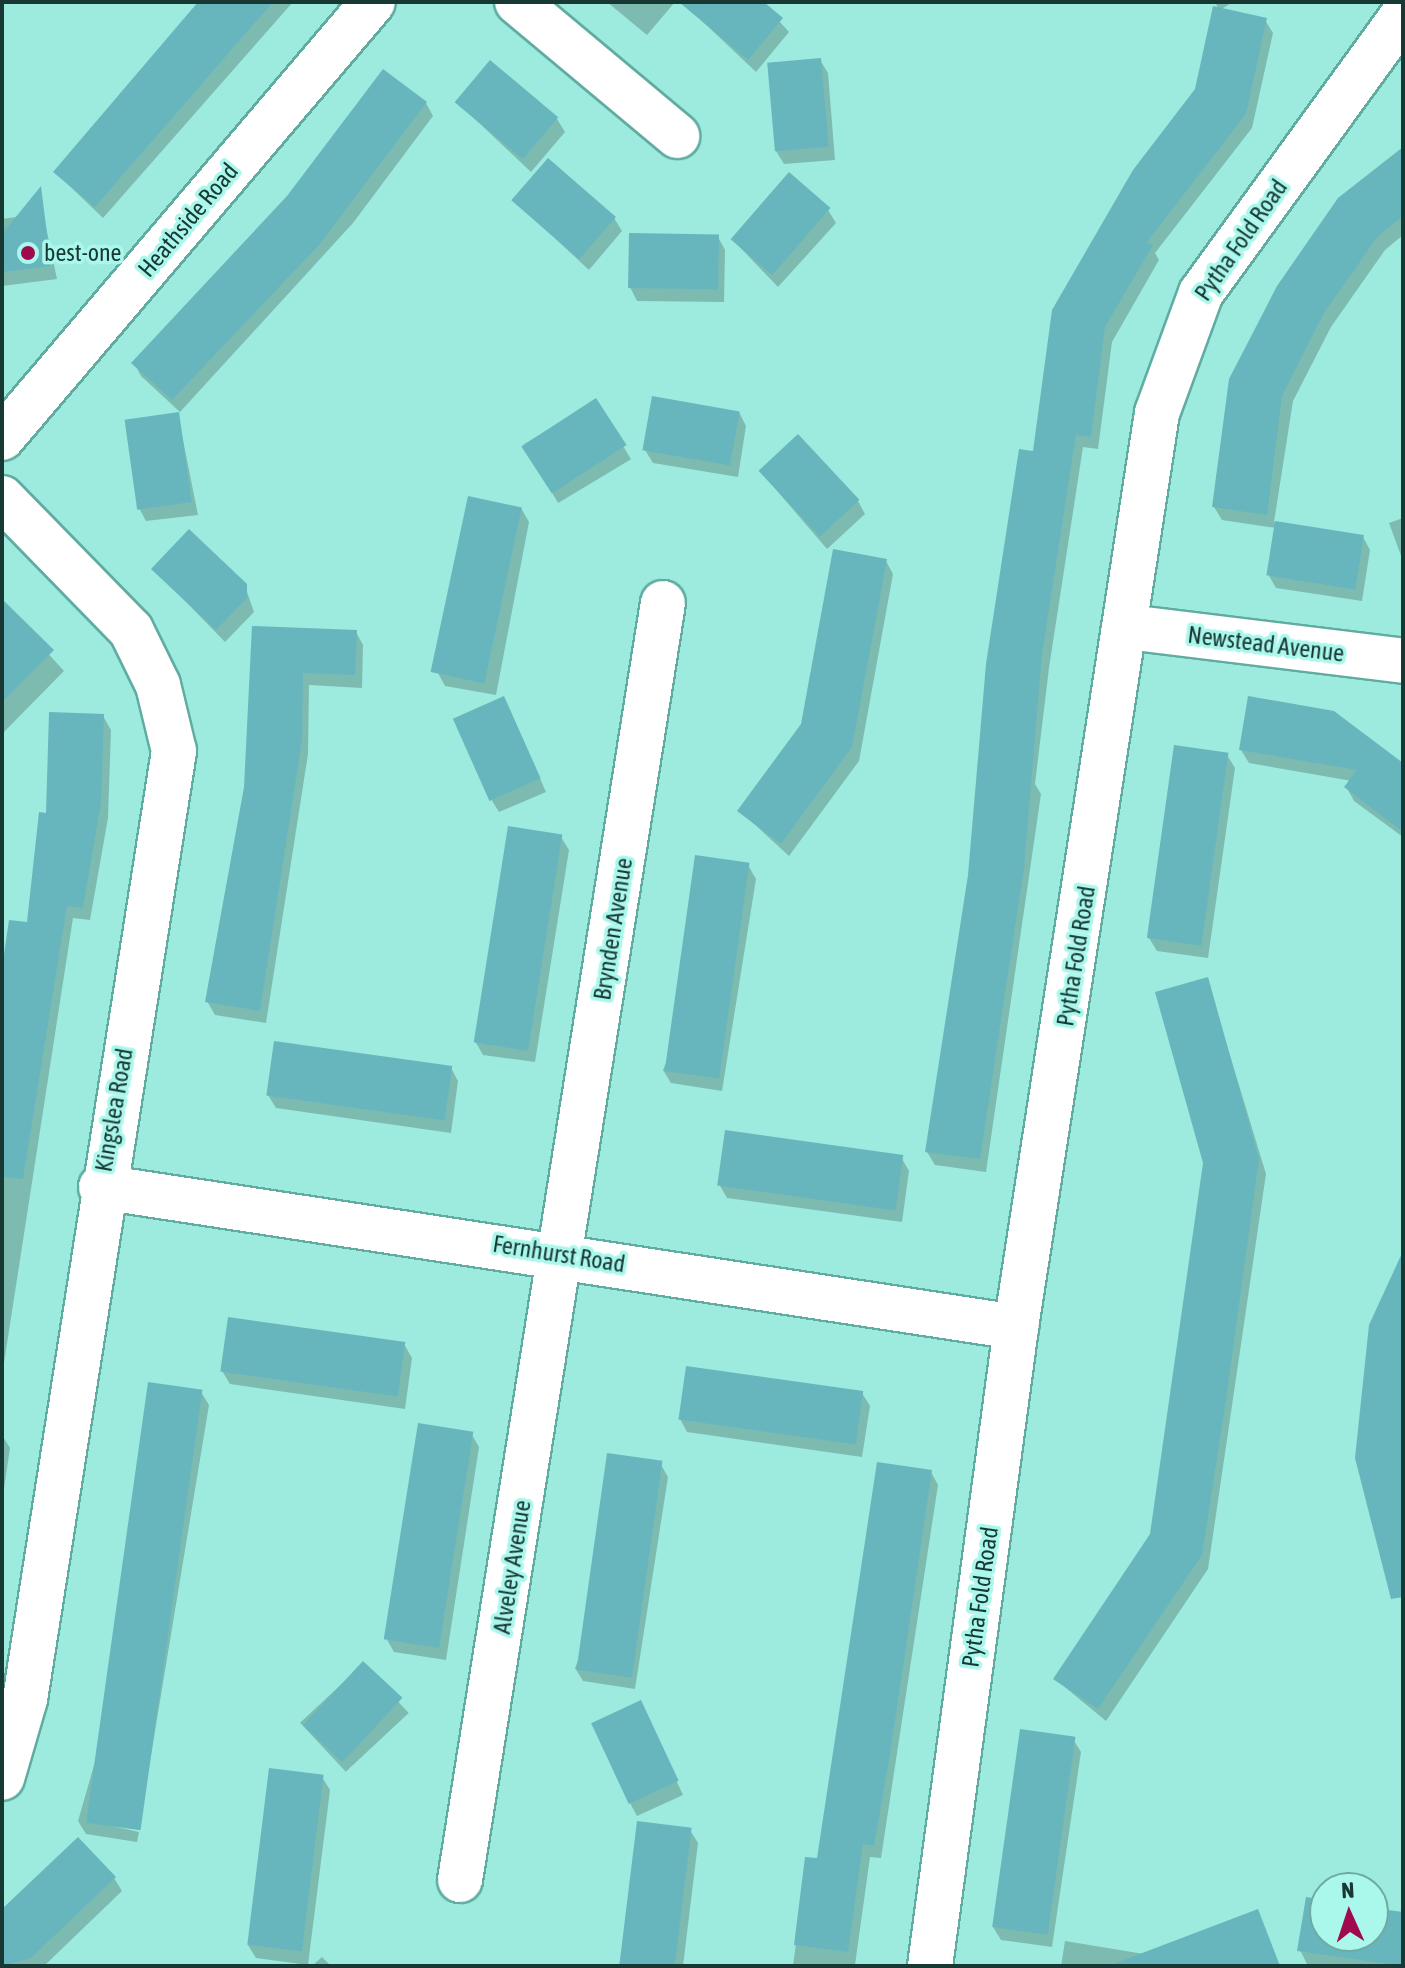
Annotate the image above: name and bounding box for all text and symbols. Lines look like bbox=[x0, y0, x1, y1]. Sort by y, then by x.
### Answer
street label: Heathside Road bbox=[132, 157, 244, 283]
street label: Pytha Fold Road bbox=[1189, 174, 1293, 306]
place label: best-one bbox=[44, 239, 121, 267]
marker: best-one bbox=[19, 244, 37, 262]
street label: Newstead Avenue bbox=[1186, 620, 1346, 668]
street label: Brynden Avenue bbox=[588, 856, 638, 1002]
street label: Pytha Fold Road bbox=[1051, 884, 1101, 1028]
street label: Kingslea Road bbox=[89, 1046, 139, 1174]
street label: Fernhurst Road bbox=[491, 1229, 627, 1279]
street label: Alveley Avenue bbox=[487, 1498, 537, 1636]
street label: Pytha Fold Road bbox=[956, 1525, 1004, 1669]
north arrow bbox=[1309, 1872, 1389, 1952]
text: N bbox=[1341, 1877, 1355, 1903]

